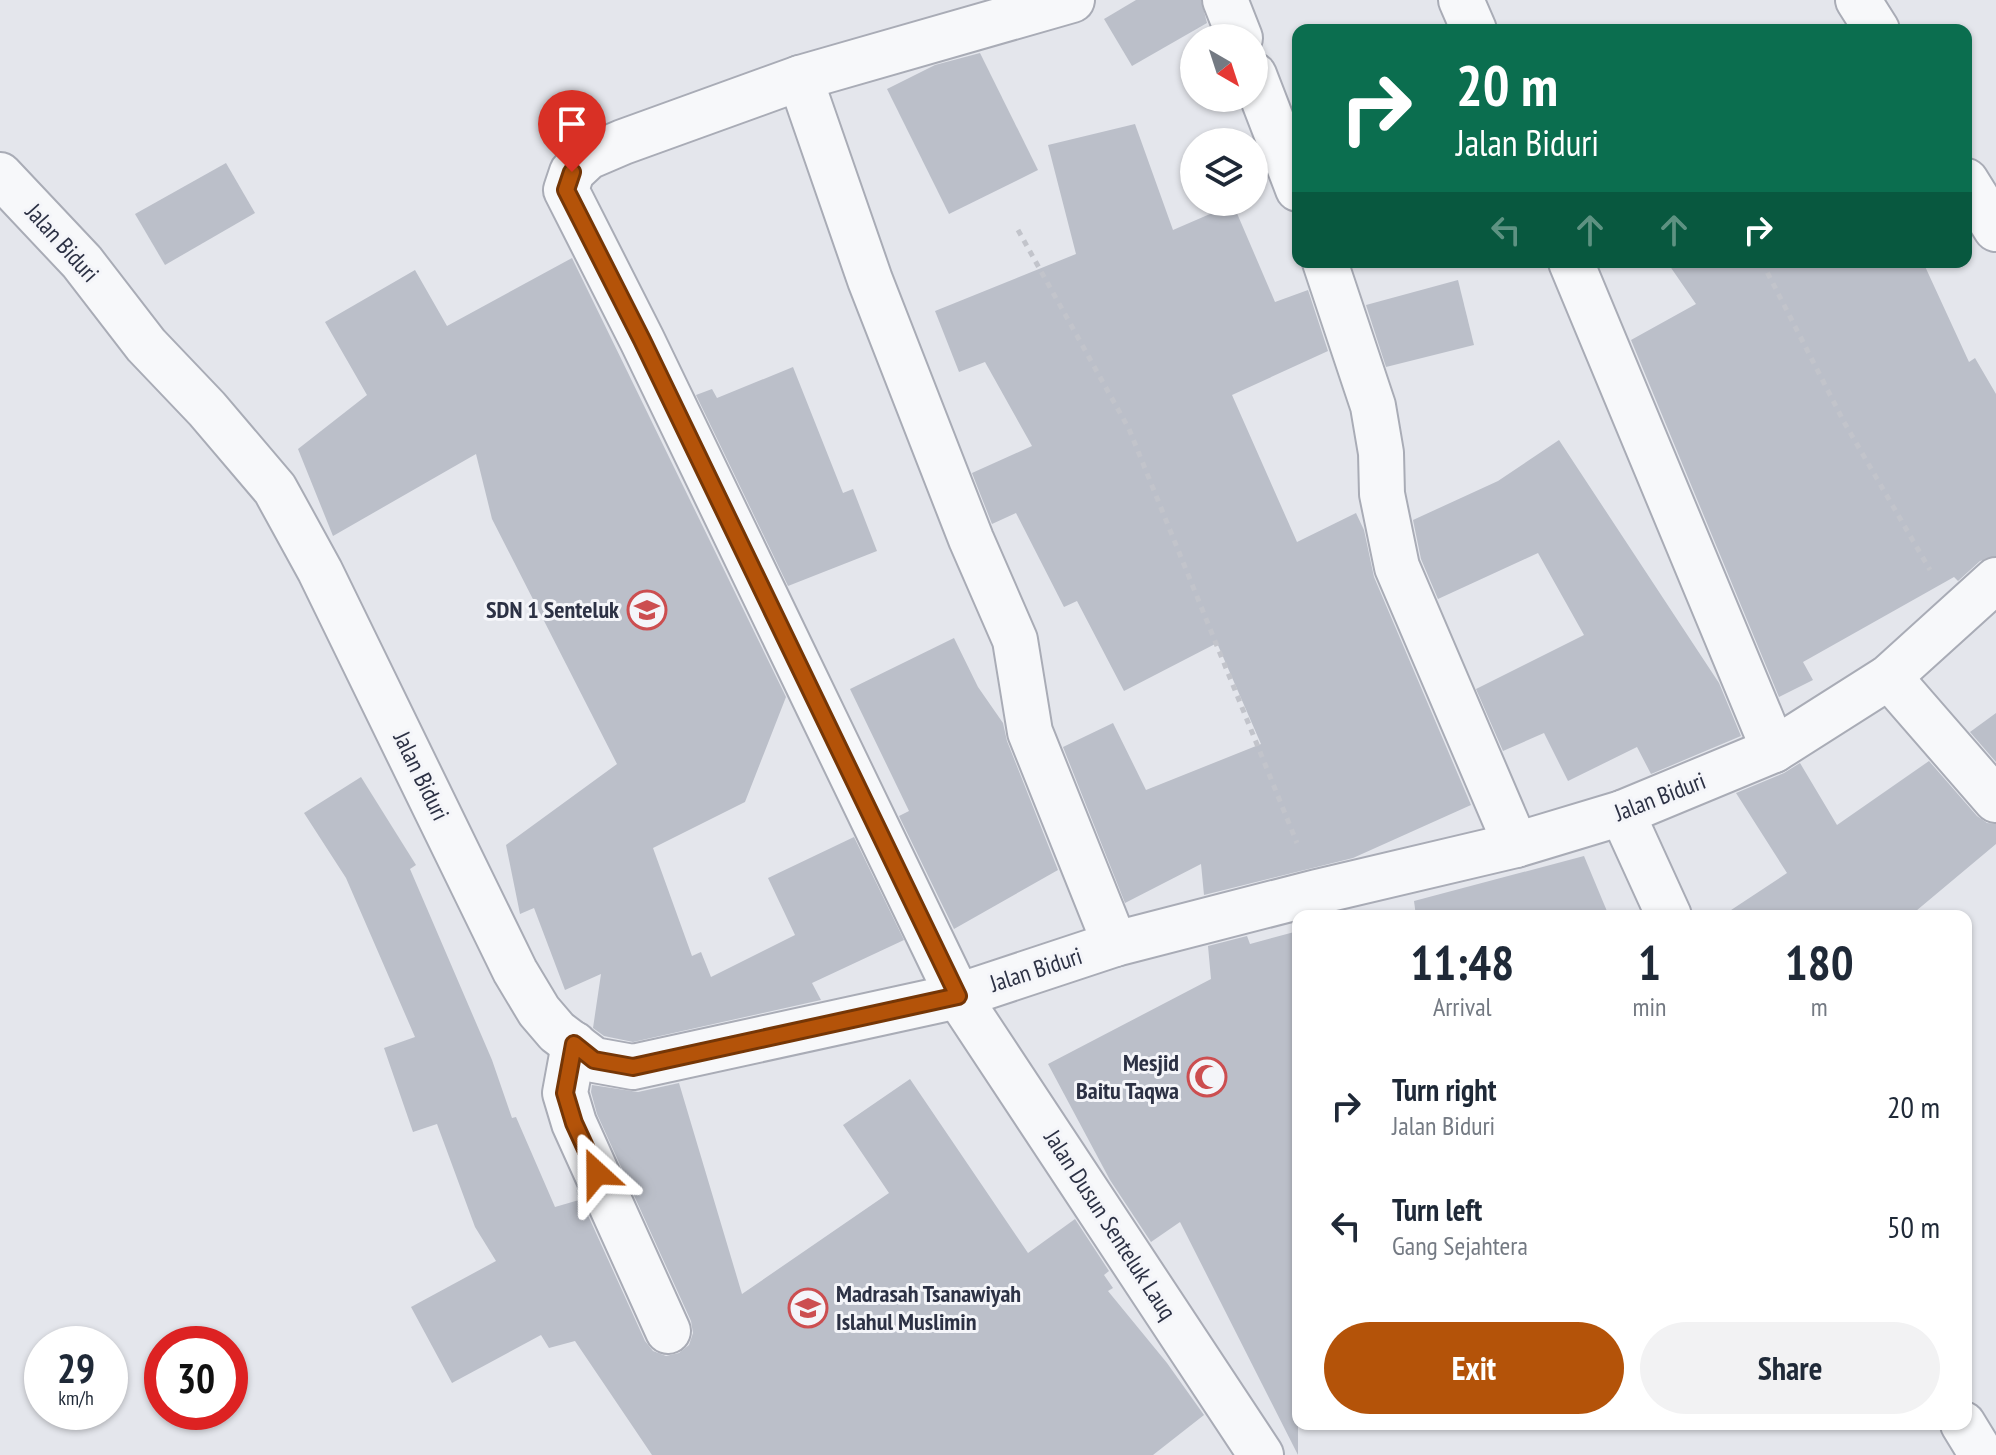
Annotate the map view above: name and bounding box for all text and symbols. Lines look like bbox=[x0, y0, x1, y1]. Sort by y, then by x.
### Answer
north arrow bbox=[1180, 24, 1268, 112]
map controls bbox=[1180, 24, 1268, 216]
text: 20 m bbox=[1456, 49, 1558, 121]
icon: right bbox=[1324, 56, 1428, 160]
pin bbox=[538, 90, 606, 172]
icon: arrive bbox=[550, 102, 594, 146]
text: Jalan Biduri bbox=[1456, 119, 1599, 166]
button: layers bbox=[1180, 128, 1268, 216]
street label: Jalan Biduri bbox=[18, 196, 106, 288]
icon: left bbox=[1484, 208, 1528, 252]
icon: ahead bbox=[1568, 208, 1612, 252]
icon: ahead bbox=[1652, 208, 1696, 252]
icon: right bbox=[1736, 208, 1780, 252]
school or university icon: SDN 1 Senteluk bbox=[626, 589, 668, 631]
place label: SDN 1 Senteluk bbox=[486, 594, 619, 625]
street label: Jalan Biduri bbox=[386, 725, 456, 825]
street label: Jalan Biduri bbox=[1609, 765, 1710, 828]
text: 11:48 bbox=[1410, 931, 1514, 993]
text: 1 bbox=[1638, 931, 1661, 993]
text: 180 bbox=[1785, 931, 1854, 993]
street label: Jalan Biduri bbox=[985, 940, 1086, 999]
text: Arrival bbox=[1433, 990, 1492, 1023]
text: min bbox=[1632, 990, 1666, 1023]
text: m bbox=[1811, 990, 1828, 1023]
place label: Mesjid Baitu Taqwa bbox=[1076, 1047, 1179, 1106]
mosque icon: Mesjid Baitu Taqwa bbox=[1186, 1056, 1228, 1098]
text: Turn right bbox=[1392, 1070, 1496, 1109]
icon: right bbox=[1324, 1084, 1368, 1128]
text: 20 m bbox=[1887, 1087, 1940, 1126]
text: Jalan Biduri bbox=[1392, 1109, 1495, 1142]
street label: Jalan Dusun Senteluk Lauq bbox=[1037, 1123, 1183, 1326]
position arrow bbox=[555, 1131, 639, 1215]
text: Turn left bbox=[1392, 1190, 1482, 1229]
icon: left bbox=[1324, 1204, 1368, 1248]
text: 50 m bbox=[1887, 1207, 1940, 1246]
text: Gang Sejahtera bbox=[1392, 1229, 1528, 1262]
place label: Madrasah Tsanawiyah Islahul Muslimin bbox=[836, 1278, 1021, 1337]
school or university icon: Madrasah Tsanawiyah Islahul Muslimin bbox=[787, 1287, 829, 1329]
button: Exit bbox=[1324, 1322, 1624, 1414]
button: Share bbox=[1640, 1322, 1940, 1414]
speed limit sign: 30 bbox=[144, 1326, 248, 1430]
text: 29 bbox=[57, 1342, 95, 1394]
text: km/h bbox=[58, 1385, 94, 1411]

